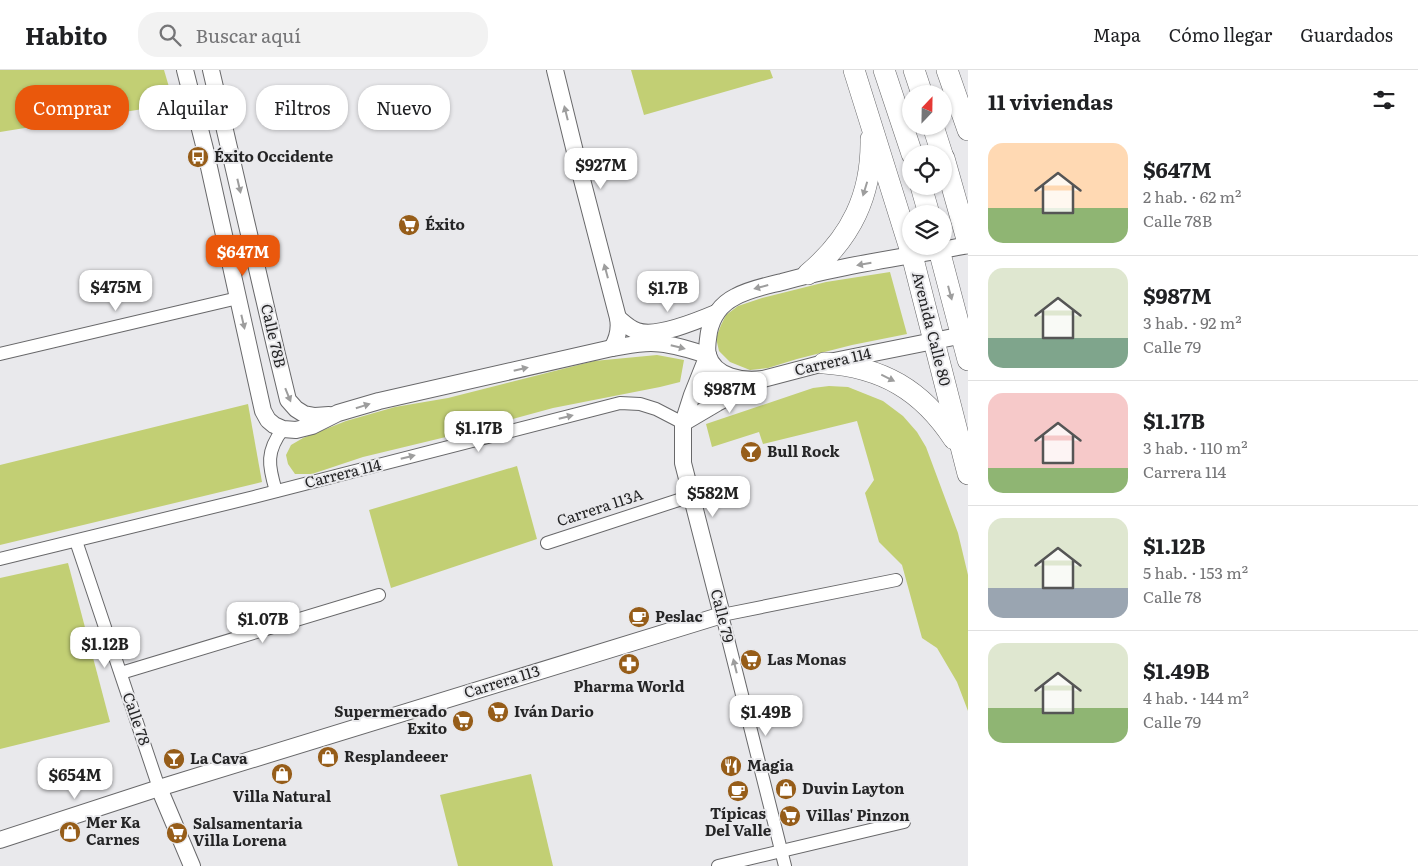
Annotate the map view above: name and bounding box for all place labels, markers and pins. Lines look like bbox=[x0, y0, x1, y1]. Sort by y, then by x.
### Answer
place label: Éxito Occidente bbox=[214, 144, 334, 167]
bus stop icon: Éxito Occidente bbox=[186, 145, 210, 169]
pin: $927M bbox=[566, 148, 636, 190]
place label: Éxito bbox=[425, 212, 465, 235]
supermarket icon: Éxito bbox=[397, 213, 421, 237]
pin: $647M bbox=[208, 234, 278, 277]
pin: $475M bbox=[81, 270, 151, 312]
pin: $1.7B bbox=[633, 270, 703, 313]
pin: $987M bbox=[695, 372, 765, 414]
pin: $1.17B bbox=[438, 410, 520, 453]
place label: Bull Rock bbox=[767, 439, 841, 462]
bar icon: Bull Rock bbox=[739, 440, 763, 464]
pin: $582M bbox=[678, 476, 748, 518]
pin: $1.07B bbox=[222, 602, 304, 644]
place label: Peslac bbox=[655, 604, 703, 627]
cafe icon: Peslac bbox=[627, 605, 651, 629]
pin: $1.12B bbox=[64, 626, 146, 669]
place label: Las Monas bbox=[767, 647, 847, 670]
supermarket icon: Las Monas bbox=[739, 648, 763, 672]
pharmacy icon: Pharma World bbox=[617, 652, 641, 676]
place label: Pharma World bbox=[573, 674, 685, 697]
pin: $1.49B bbox=[725, 694, 807, 737]
place label: Supermercado Exito bbox=[334, 699, 447, 739]
place label: Iván Dario bbox=[514, 699, 594, 722]
supermarket icon: Iván Dario bbox=[486, 700, 510, 724]
supermarket icon: Supermercado Exito bbox=[451, 709, 475, 733]
place label: Resplandeeer bbox=[344, 744, 448, 767]
shop icon: Resplandeeer bbox=[316, 745, 340, 769]
place label: La Cava bbox=[190, 746, 248, 769]
bar icon: La Cava bbox=[162, 747, 186, 771]
place label: Magia bbox=[747, 753, 794, 776]
restaurant icon: Magia bbox=[719, 754, 743, 778]
pin: $654M bbox=[40, 758, 110, 800]
shop icon: Villa Natural bbox=[270, 762, 294, 786]
place label: Duvin Layton bbox=[802, 776, 905, 799]
shop icon: Duvin Layton bbox=[774, 777, 798, 801]
cafe icon: Típicas Del Valle bbox=[726, 779, 750, 803]
place label: Villa Natural bbox=[233, 784, 332, 807]
place label: Típicas Del Valle bbox=[705, 801, 772, 841]
place label: Villas' Pinzon bbox=[806, 803, 910, 826]
supermarket icon: Villas' Pinzon bbox=[778, 804, 802, 828]
place label: Mer Ka Carnes bbox=[86, 810, 141, 850]
place label: Salsamentaria Villa Lorena bbox=[193, 811, 303, 851]
shop icon: Mer Ka Carnes bbox=[58, 820, 82, 844]
supermarket icon: Salsamentaria Villa Lorena bbox=[165, 821, 189, 845]

